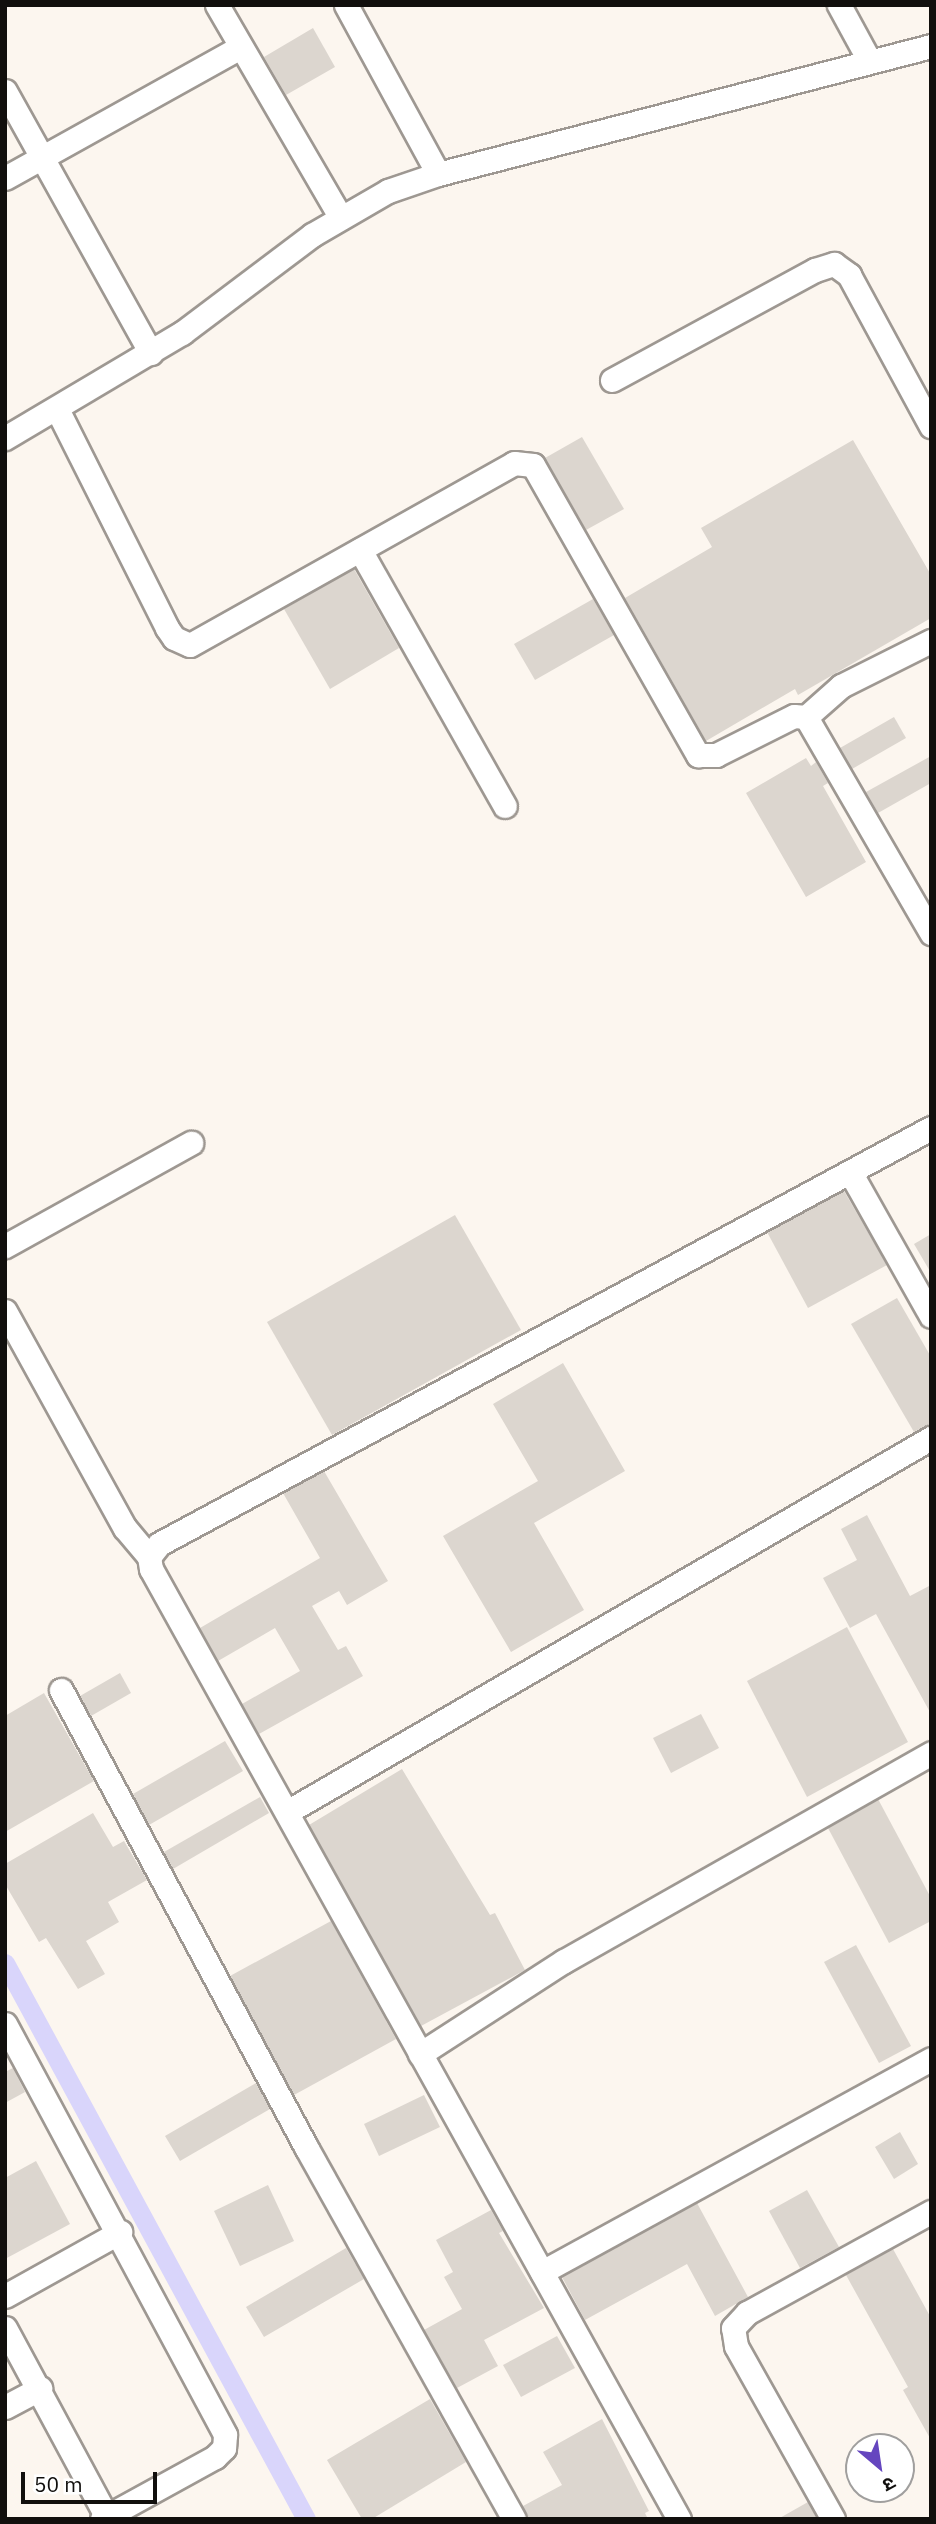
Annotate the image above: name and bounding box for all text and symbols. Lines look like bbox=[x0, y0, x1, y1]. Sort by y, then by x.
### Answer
north arrow bbox=[845, 2433, 915, 2503]
scale bar bbox=[24, 2458, 161, 2502]
text: 50 m bbox=[34, 2470, 83, 2498]
text: उ bbox=[879, 2471, 900, 2498]

